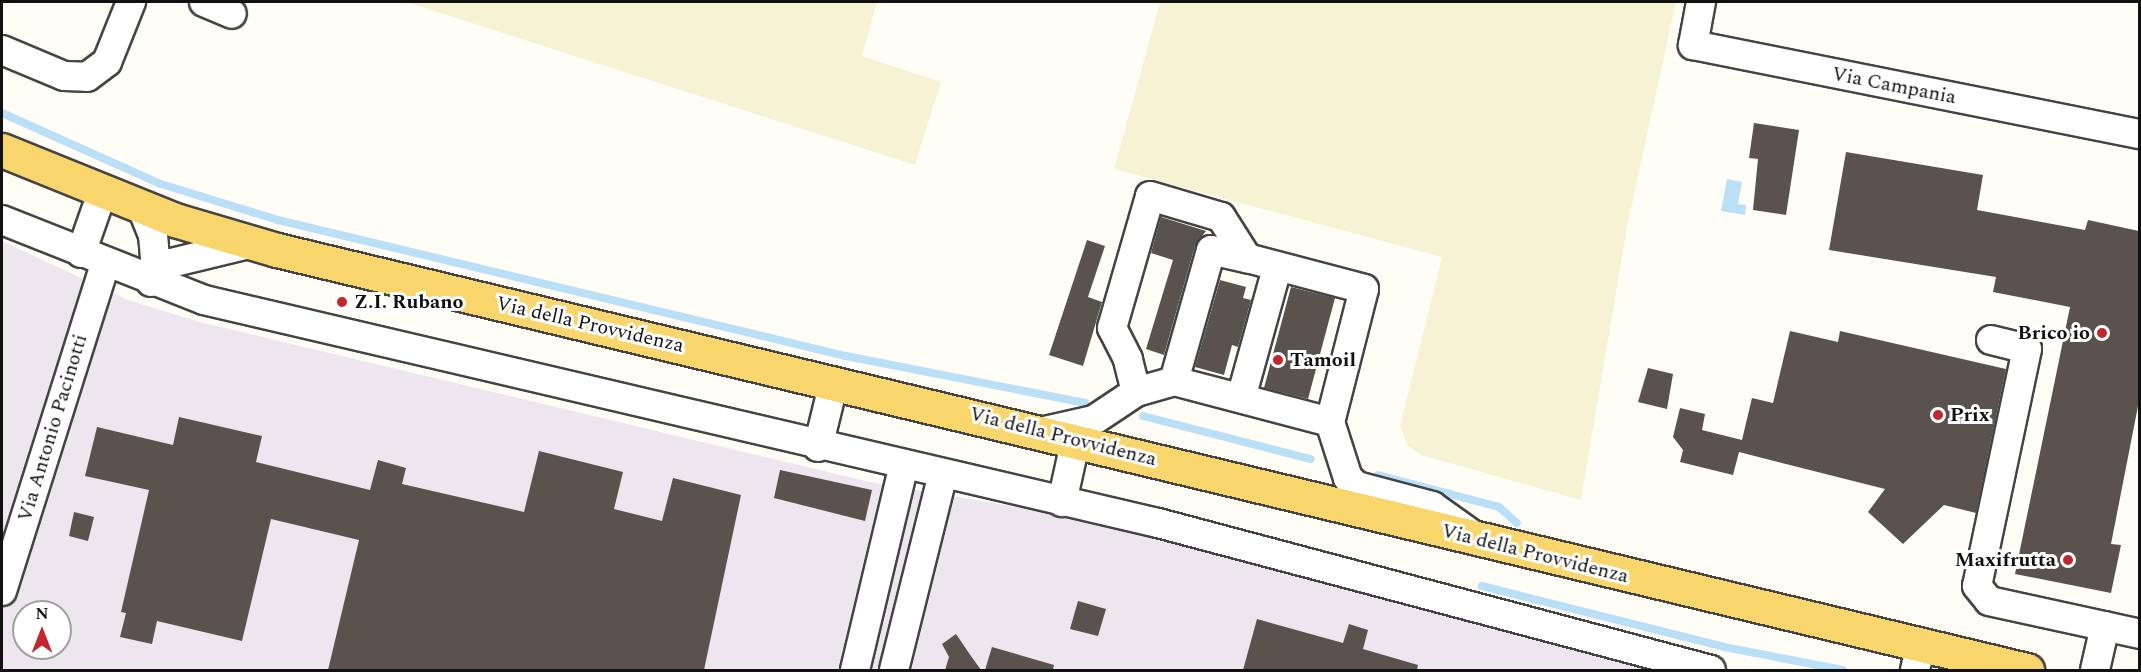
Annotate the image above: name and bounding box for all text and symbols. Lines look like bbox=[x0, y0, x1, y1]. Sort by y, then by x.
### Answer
street label: Via Campania bbox=[1830, 62, 1958, 110]
place label: Z.I. Rubano bbox=[354, 290, 463, 314]
street label: Via della Provvidenza bbox=[494, 292, 686, 358]
marker: Z.I. Rubano bbox=[335, 295, 349, 309]
place label: Brico io bbox=[2018, 321, 2090, 345]
marker: Brico io bbox=[2095, 326, 2109, 340]
street label: Via Antonio Pacinotti bbox=[13, 331, 93, 525]
place label: Tamoil bbox=[1290, 348, 1356, 372]
marker: Tamoil bbox=[1271, 353, 1285, 367]
street label: Via della Provvidenza bbox=[967, 402, 1159, 472]
place label: Prix bbox=[1950, 403, 1990, 427]
marker: Prix bbox=[1931, 408, 1945, 422]
street label: Via della Provvidenza bbox=[1439, 519, 1631, 589]
place label: Maxifrutta bbox=[1955, 548, 2056, 572]
marker: Maxifrutta bbox=[2061, 553, 2075, 567]
north arrow bbox=[12, 600, 72, 660]
text: N bbox=[35, 602, 49, 626]

